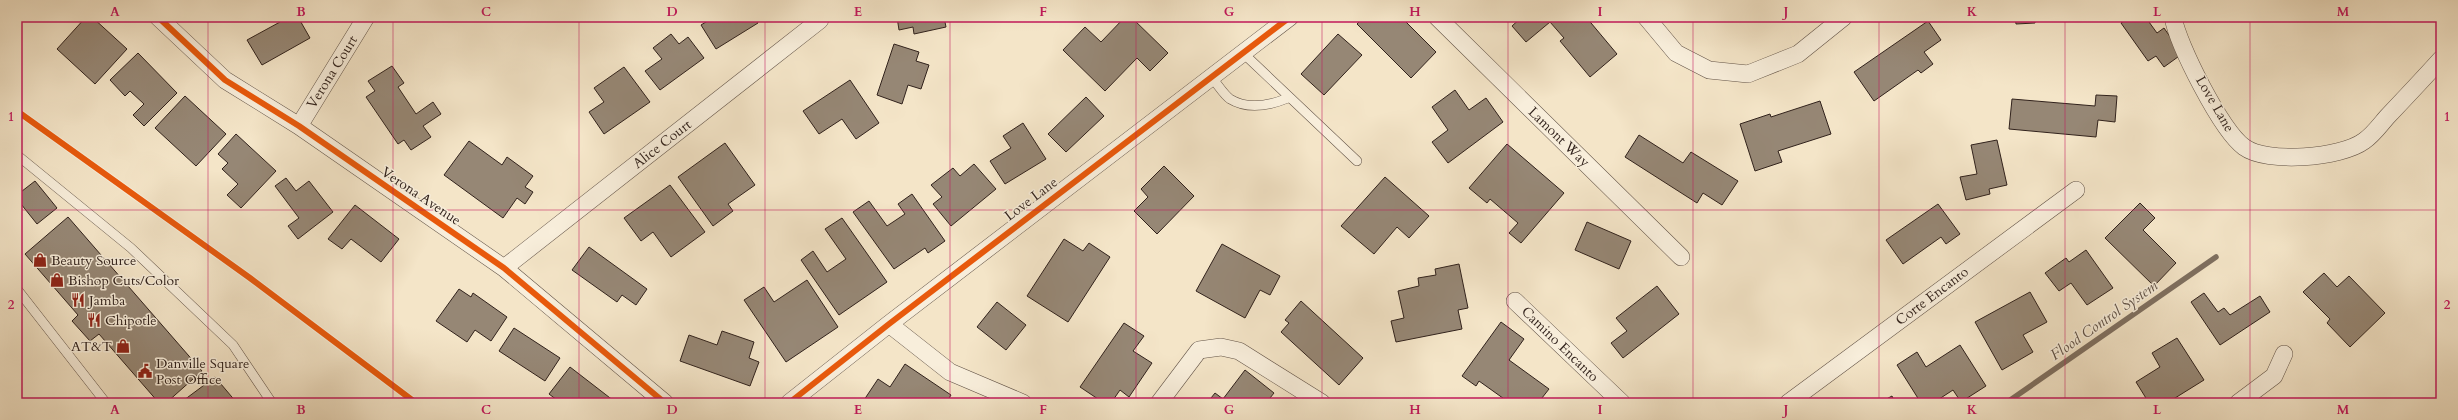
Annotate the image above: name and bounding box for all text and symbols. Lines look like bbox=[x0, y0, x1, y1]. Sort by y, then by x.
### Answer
text: A bbox=[110, 3, 120, 21]
text: B bbox=[296, 3, 306, 21]
text: C bbox=[481, 3, 491, 21]
text: D bbox=[666, 3, 678, 21]
text: E bbox=[854, 3, 862, 21]
text: F bbox=[1039, 3, 1047, 21]
text: G bbox=[1224, 3, 1235, 21]
text: H bbox=[1409, 3, 1421, 21]
text: I bbox=[1597, 3, 1603, 21]
text: J bbox=[1782, 3, 1789, 21]
text: K bbox=[1967, 3, 1978, 21]
text: L bbox=[2153, 3, 2162, 21]
text: M bbox=[2337, 3, 2350, 21]
street label: Verona Court bbox=[302, 31, 362, 112]
street label: Love Lane bbox=[2191, 72, 2239, 136]
street label: Lamont Way bbox=[1524, 103, 1594, 172]
text: 1 bbox=[8, 108, 14, 126]
text: 1 bbox=[2444, 108, 2450, 126]
street label: Alice Court bbox=[629, 115, 696, 173]
street label: Verona Avenue bbox=[377, 162, 465, 230]
street label: Love Lane bbox=[1000, 173, 1062, 225]
place label: Beauty Source bbox=[51, 251, 136, 270]
shop icon: Beauty Source bbox=[32, 252, 48, 268]
street label: Corte Encanto bbox=[1892, 262, 1973, 330]
place label: Bishop Cuts/Color bbox=[68, 271, 180, 290]
shop icon: Bishop Cuts/Color bbox=[49, 272, 65, 288]
water label: Flood Control System bbox=[2046, 275, 2162, 365]
place label: Jamba bbox=[87, 291, 125, 310]
restaurant icon: Jamba bbox=[70, 292, 86, 308]
text: 2 bbox=[8, 296, 15, 314]
text: 2 bbox=[2444, 296, 2451, 314]
street label: Camino Encanto bbox=[1517, 302, 1603, 386]
place label: Chipotle bbox=[105, 311, 157, 330]
restaurant icon: Chipotle bbox=[86, 312, 102, 328]
place label: AT&T bbox=[71, 337, 112, 356]
shop icon: AT&T bbox=[115, 338, 131, 354]
place label: Danville Square Post Office bbox=[156, 354, 249, 389]
public building icon: Danville Square Post Office bbox=[137, 363, 153, 379]
text: A bbox=[110, 401, 120, 419]
text: B bbox=[296, 401, 306, 419]
text: C bbox=[481, 401, 491, 419]
text: D bbox=[666, 401, 678, 419]
text: E bbox=[854, 401, 862, 419]
text: F bbox=[1039, 401, 1047, 419]
text: G bbox=[1224, 401, 1235, 419]
text: H bbox=[1409, 401, 1421, 419]
text: I bbox=[1597, 401, 1603, 419]
text: J bbox=[1782, 401, 1789, 419]
text: K bbox=[1967, 401, 1978, 419]
text: L bbox=[2153, 401, 2162, 419]
text: M bbox=[2337, 401, 2350, 419]

